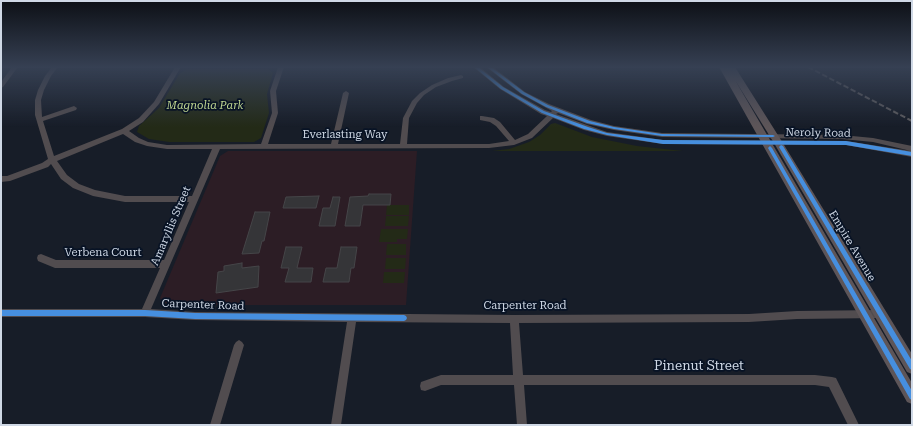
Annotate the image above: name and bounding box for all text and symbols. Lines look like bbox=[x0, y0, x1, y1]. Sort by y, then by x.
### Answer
park label: Magnolia Park bbox=[167, 99, 243, 113]
street label: Neroly Road bbox=[785, 126, 851, 140]
street label: Everlasting Way bbox=[303, 128, 387, 142]
street label: Amaryllis Street bbox=[148, 184, 194, 268]
street label: Empire Avenue bbox=[826, 208, 878, 284]
street label: Verbena Court bbox=[65, 246, 141, 260]
street label: Carpenter Road bbox=[161, 297, 245, 313]
street label: Carpenter Road bbox=[483, 299, 567, 313]
street label: Pinenut Street bbox=[654, 358, 744, 374]

